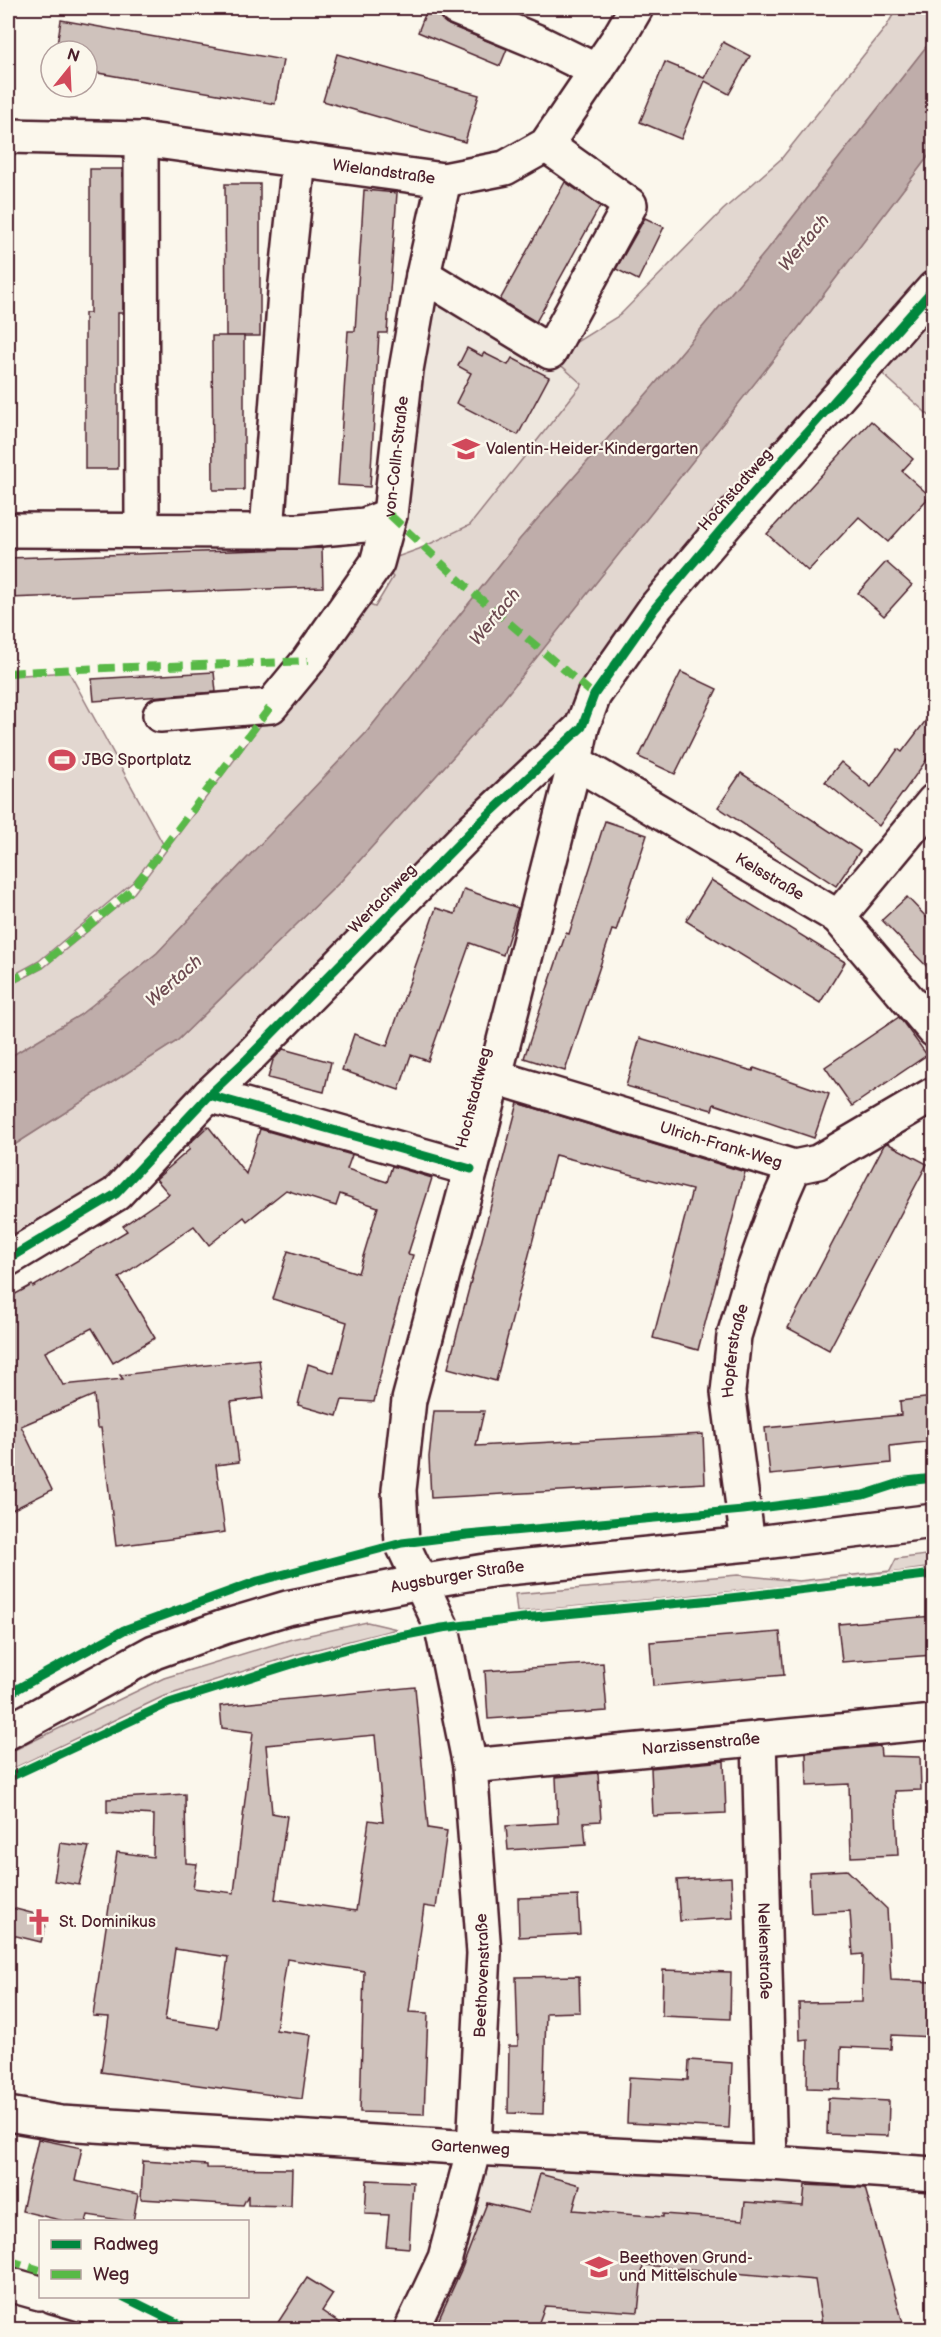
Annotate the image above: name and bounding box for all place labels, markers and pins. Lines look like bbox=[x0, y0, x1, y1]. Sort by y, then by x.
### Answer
school or university icon: Valentin-Heider-Kindergarten bbox=[451, 434, 481, 464]
place label: Valentin-Heider-Kindergarten bbox=[486, 440, 698, 459]
sports icon: JBG Sportplatz bbox=[47, 745, 77, 775]
place label: JBG Sportplatz bbox=[82, 751, 191, 770]
church icon: St. Dominikus bbox=[24, 1907, 54, 1937]
place label: St. Dominikus bbox=[59, 1913, 156, 1932]
place label: Beethoven Grund- und Mittelschule bbox=[619, 2249, 753, 2286]
school or university icon: Beethoven Grund- und Mittelschule bbox=[584, 2252, 614, 2282]

